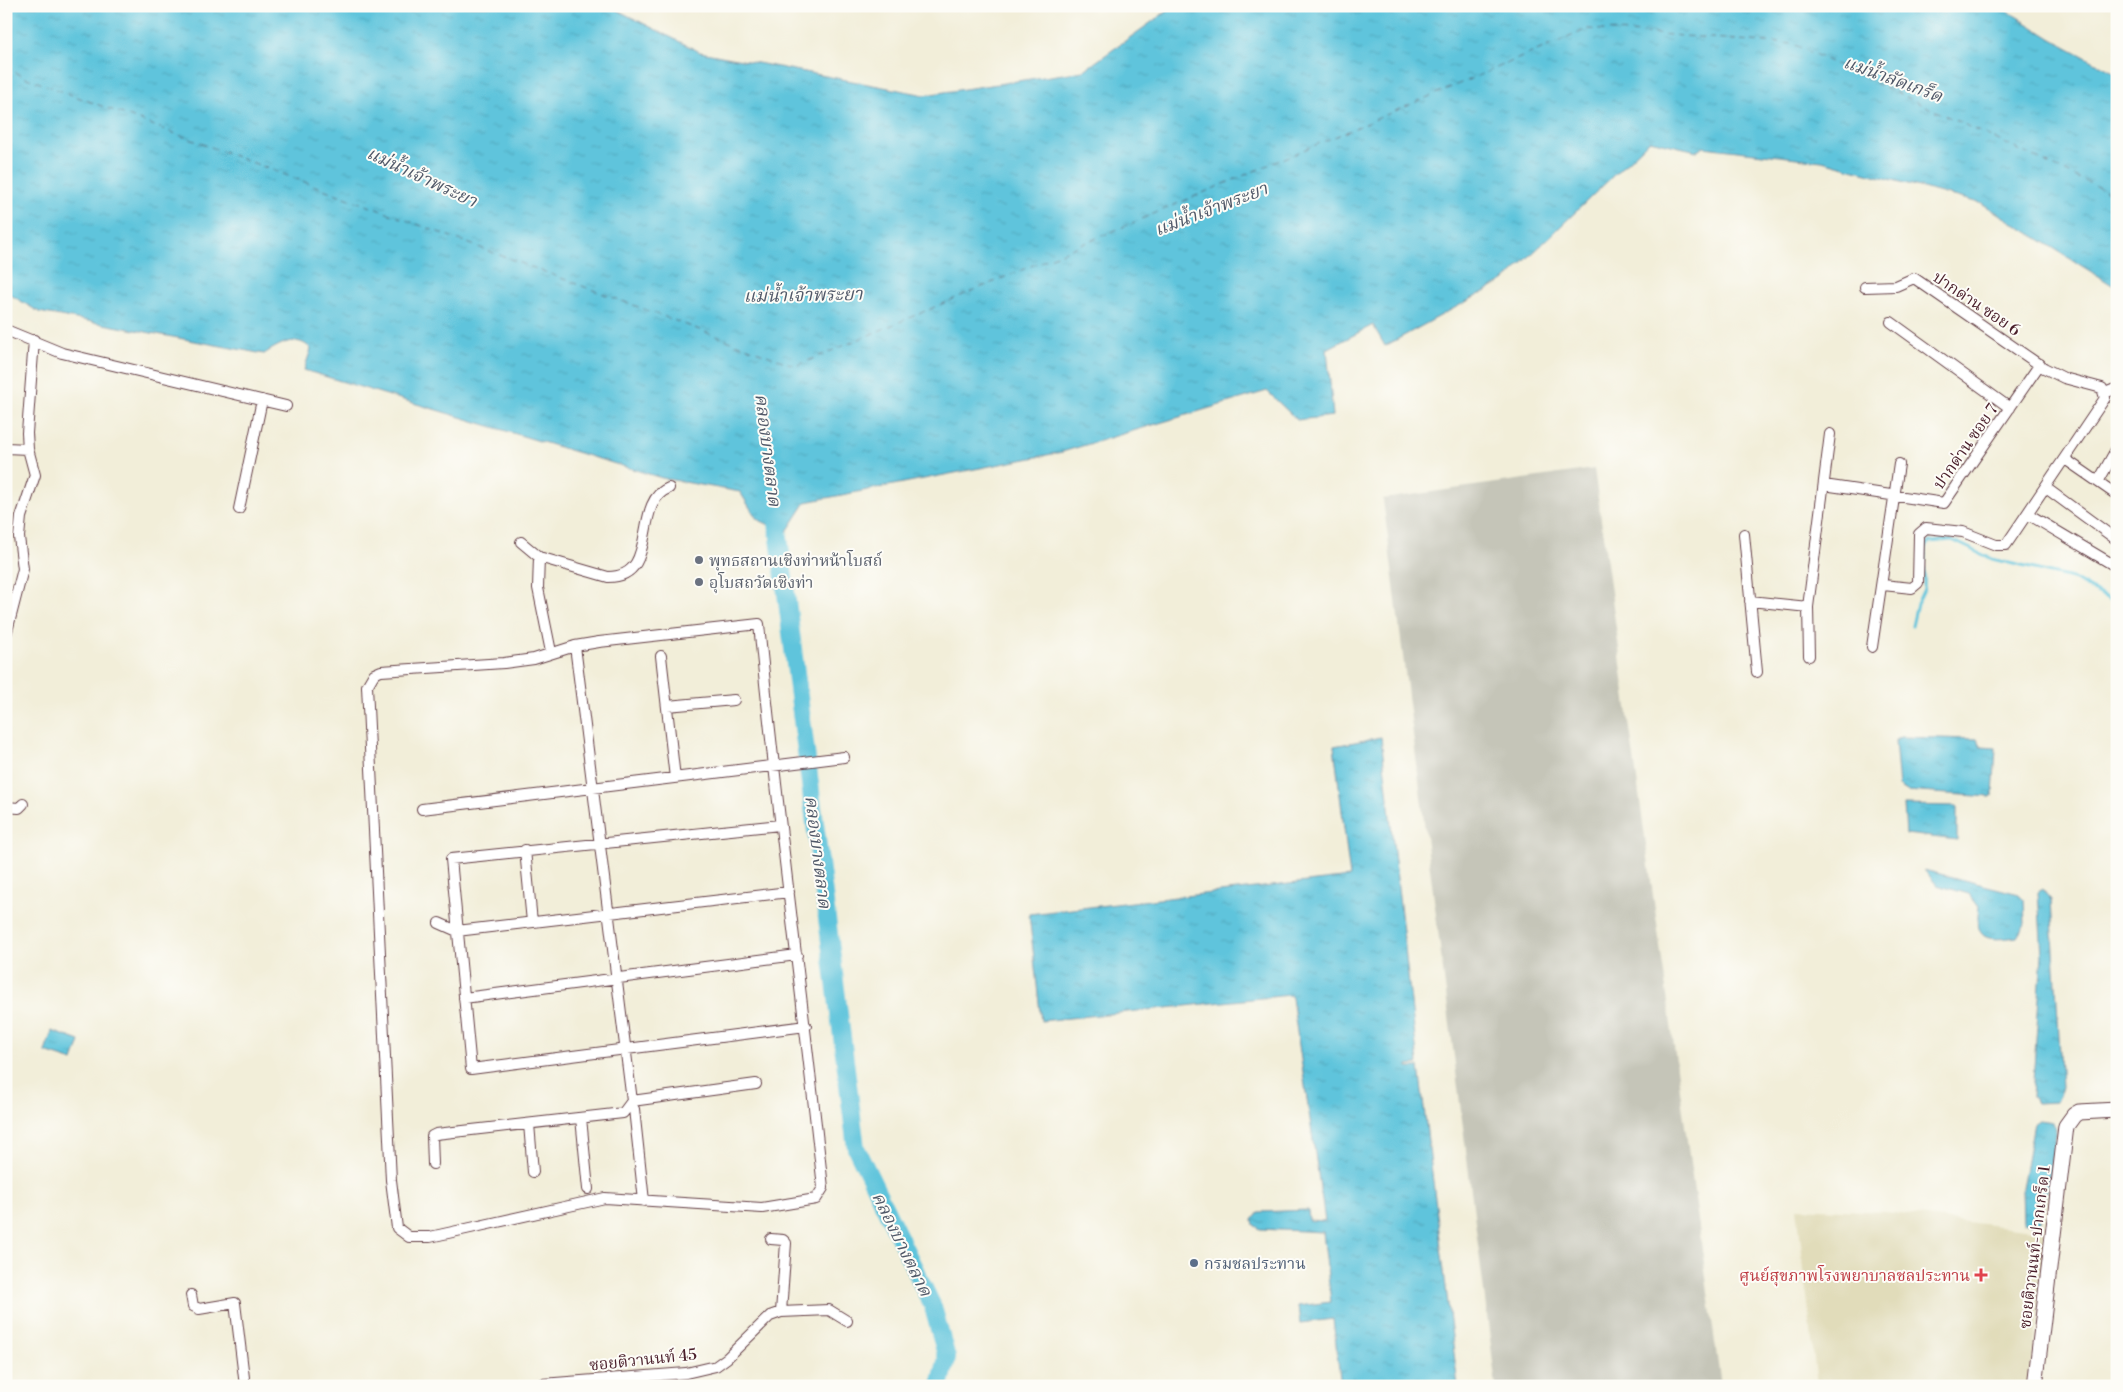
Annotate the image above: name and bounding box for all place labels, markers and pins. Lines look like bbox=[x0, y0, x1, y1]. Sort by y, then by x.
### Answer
place label: พุทธสถานเชิงท่าหน้าโบสถ์ bbox=[709, 550, 883, 572]
marker: พุทธสถานเชิงท่าหน้าโบสถ์ bbox=[693, 554, 705, 566]
place label: อุโบสถวัดเชิงท่า bbox=[709, 572, 813, 594]
marker: อุโบสถวัดเชิงท่า bbox=[693, 576, 705, 588]
place label: กรมชลประทาน bbox=[1204, 1254, 1306, 1274]
marker: กรมชลประทาน bbox=[1188, 1257, 1200, 1269]
place label: ศูนย์สุขภาพโรงพยาบาลชลประทาน bbox=[1739, 1265, 1970, 1287]
marker: ศูนย์สุขภาพโรงพยาบาลชลประทาน bbox=[1974, 1268, 1988, 1282]

